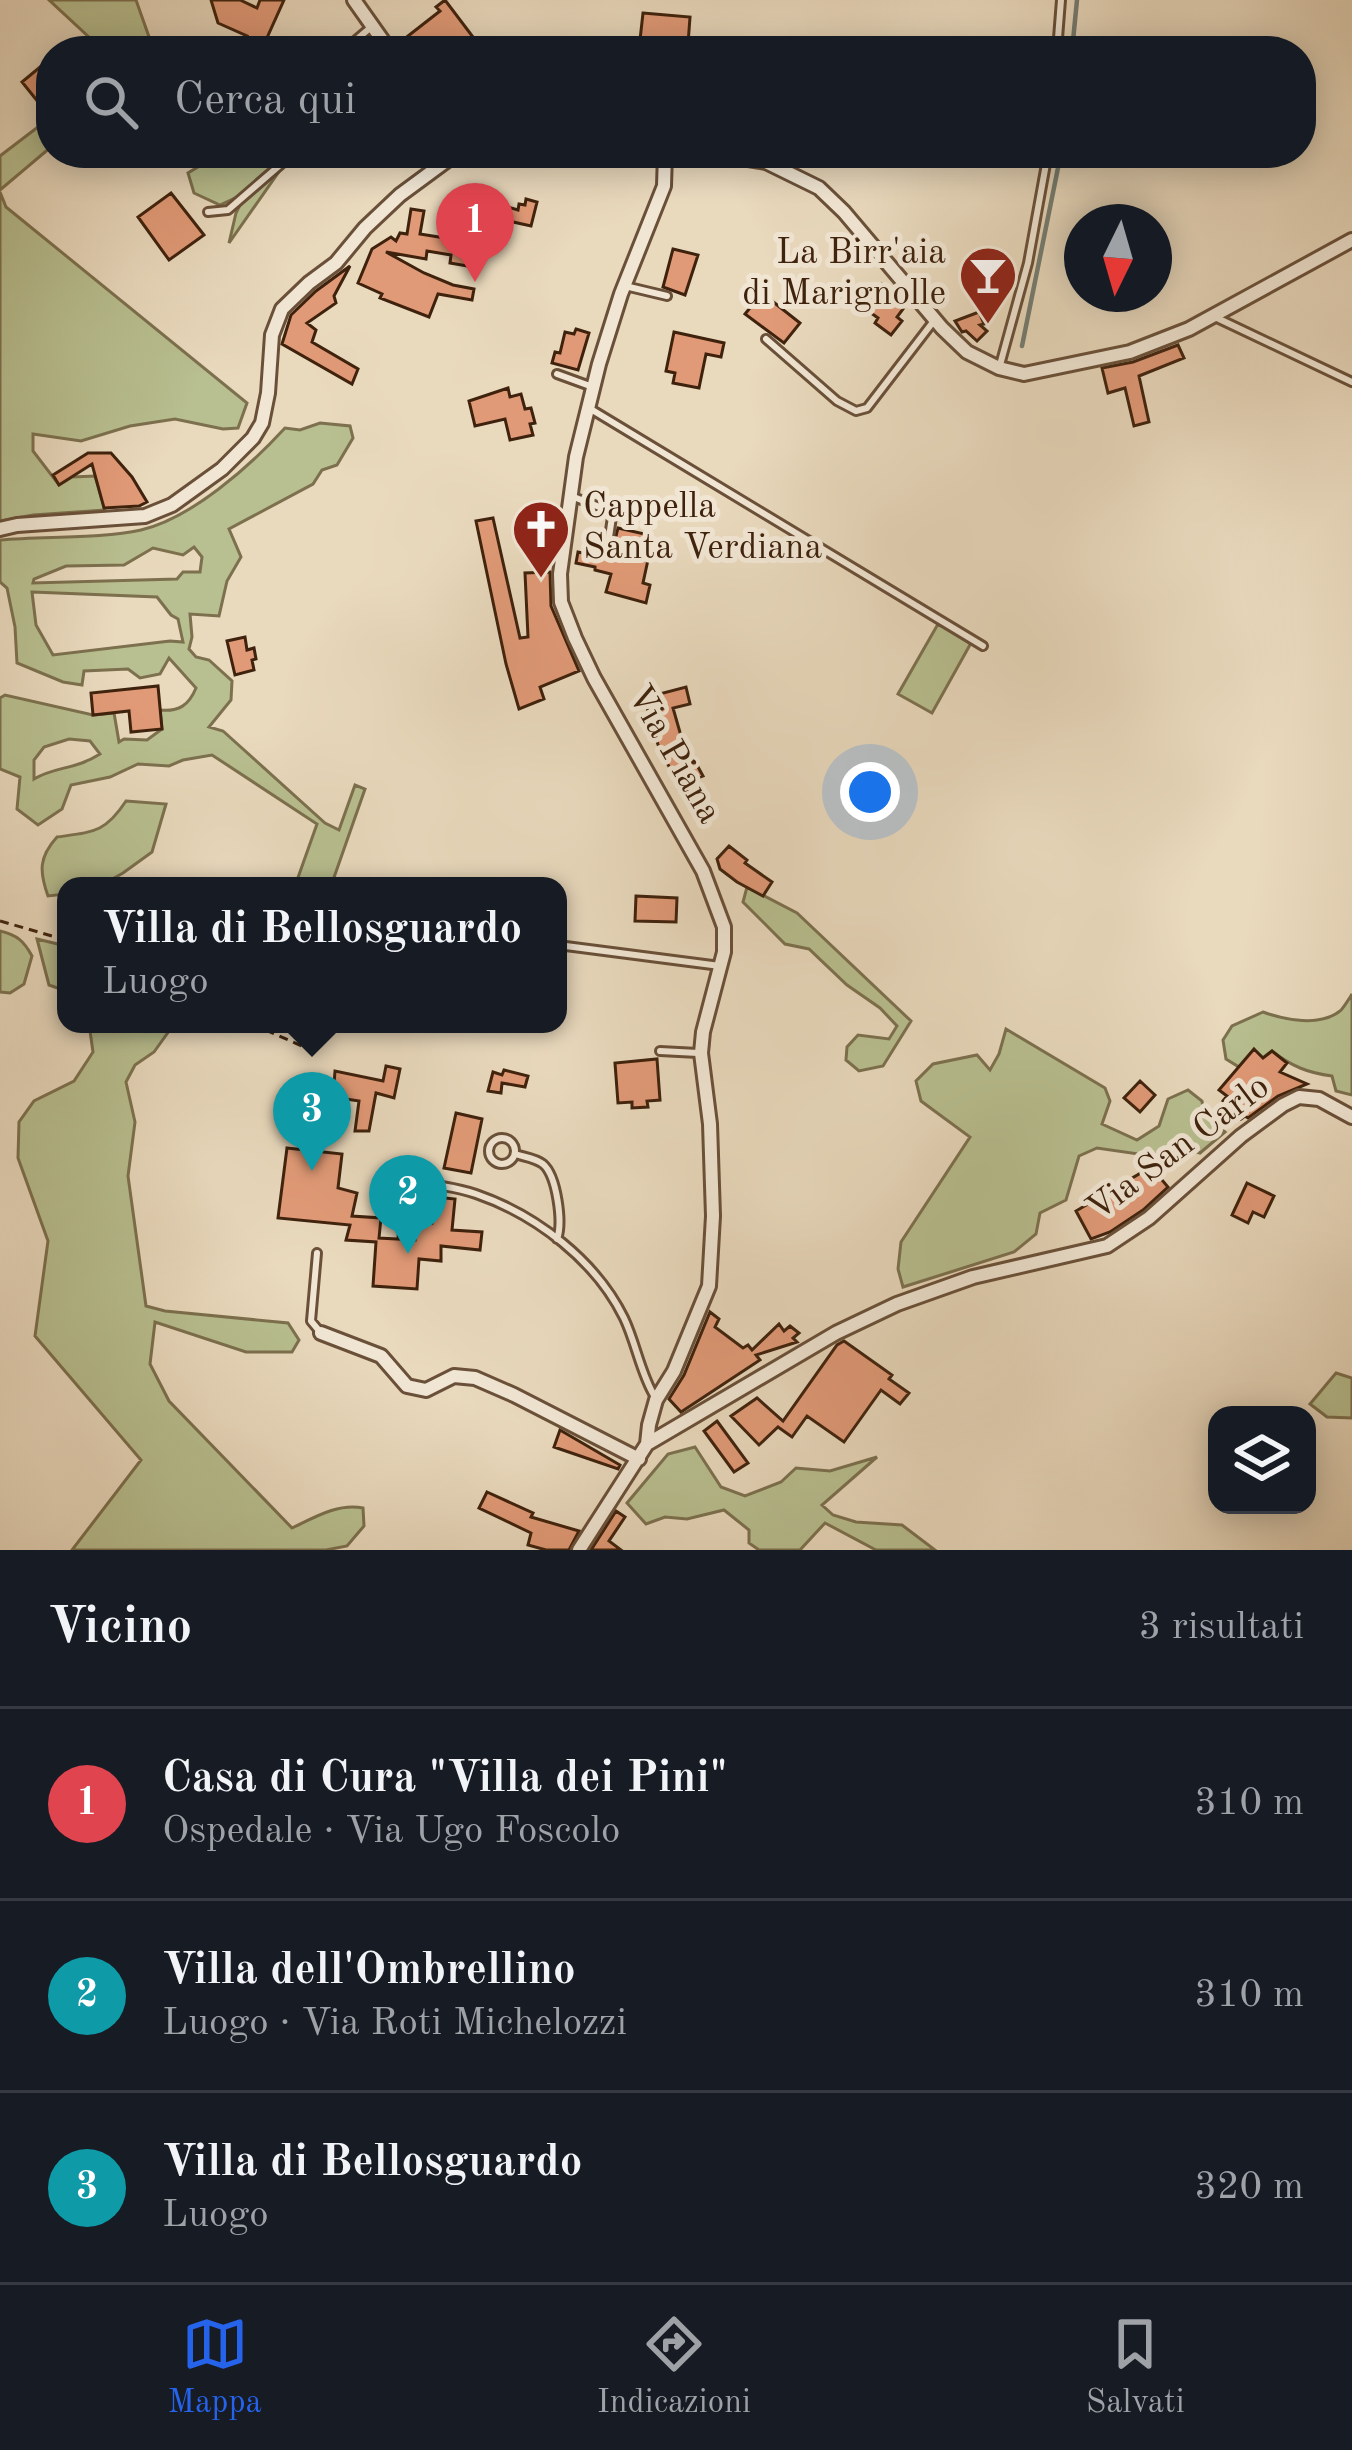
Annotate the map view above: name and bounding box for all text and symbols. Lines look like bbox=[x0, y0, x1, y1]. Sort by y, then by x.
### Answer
search box bbox=[36, 36, 1316, 168]
icon: search bbox=[78, 69, 144, 135]
text: Cerca qui bbox=[174, 79, 357, 124]
pin: 1 bbox=[436, 183, 514, 282]
north arrow bbox=[1064, 204, 1172, 312]
place label: La Birr'aia di Marignolle bbox=[742, 236, 946, 313]
bar icon: La Birr'aia di Marignolle bbox=[957, 244, 1019, 326]
place label: Cappella Santa Verdiana bbox=[583, 490, 822, 567]
church icon: Cappella Santa Verdiana bbox=[510, 498, 572, 580]
street label: Via Piana bbox=[619, 680, 727, 830]
your location bbox=[840, 762, 900, 822]
popup bbox=[57, 877, 567, 1033]
text: Villa di Bellosguardo bbox=[102, 908, 522, 953]
text: Luogo bbox=[102, 963, 209, 1002]
street label: Via San Carlo bbox=[1081, 1069, 1277, 1229]
pin: 3 bbox=[273, 1072, 351, 1171]
pin: 2 bbox=[369, 1155, 447, 1254]
map controls bbox=[1208, 1406, 1316, 1514]
button: layers bbox=[1208, 1406, 1316, 1514]
text: Vicino bbox=[48, 1603, 192, 1654]
text: 3 risultati bbox=[1139, 1608, 1304, 1647]
text: Casa di Cura "Villa dei Pini" bbox=[162, 1757, 727, 1802]
text: 1 bbox=[76, 1784, 98, 1823]
text: 310 m bbox=[1194, 1784, 1304, 1823]
text: Ospedale · Via Ugo Foscolo bbox=[162, 1812, 620, 1851]
text: Villa dell'Ombrellino bbox=[162, 1949, 576, 1994]
text: 2 bbox=[76, 1976, 98, 2015]
text: 310 m bbox=[1194, 1976, 1304, 2015]
text: Luogo · Via Roti Michelozzi bbox=[162, 2004, 627, 2043]
text: Villa di Bellosguardo bbox=[162, 2141, 582, 2186]
text: 3 bbox=[76, 2168, 98, 2207]
text: 320 m bbox=[1194, 2168, 1304, 2207]
text: Luogo bbox=[162, 2196, 269, 2235]
tab: Mappa bbox=[167, 2311, 262, 2424]
tab: Indicazioni bbox=[597, 2311, 751, 2424]
tab: Salvati bbox=[1086, 2311, 1185, 2424]

